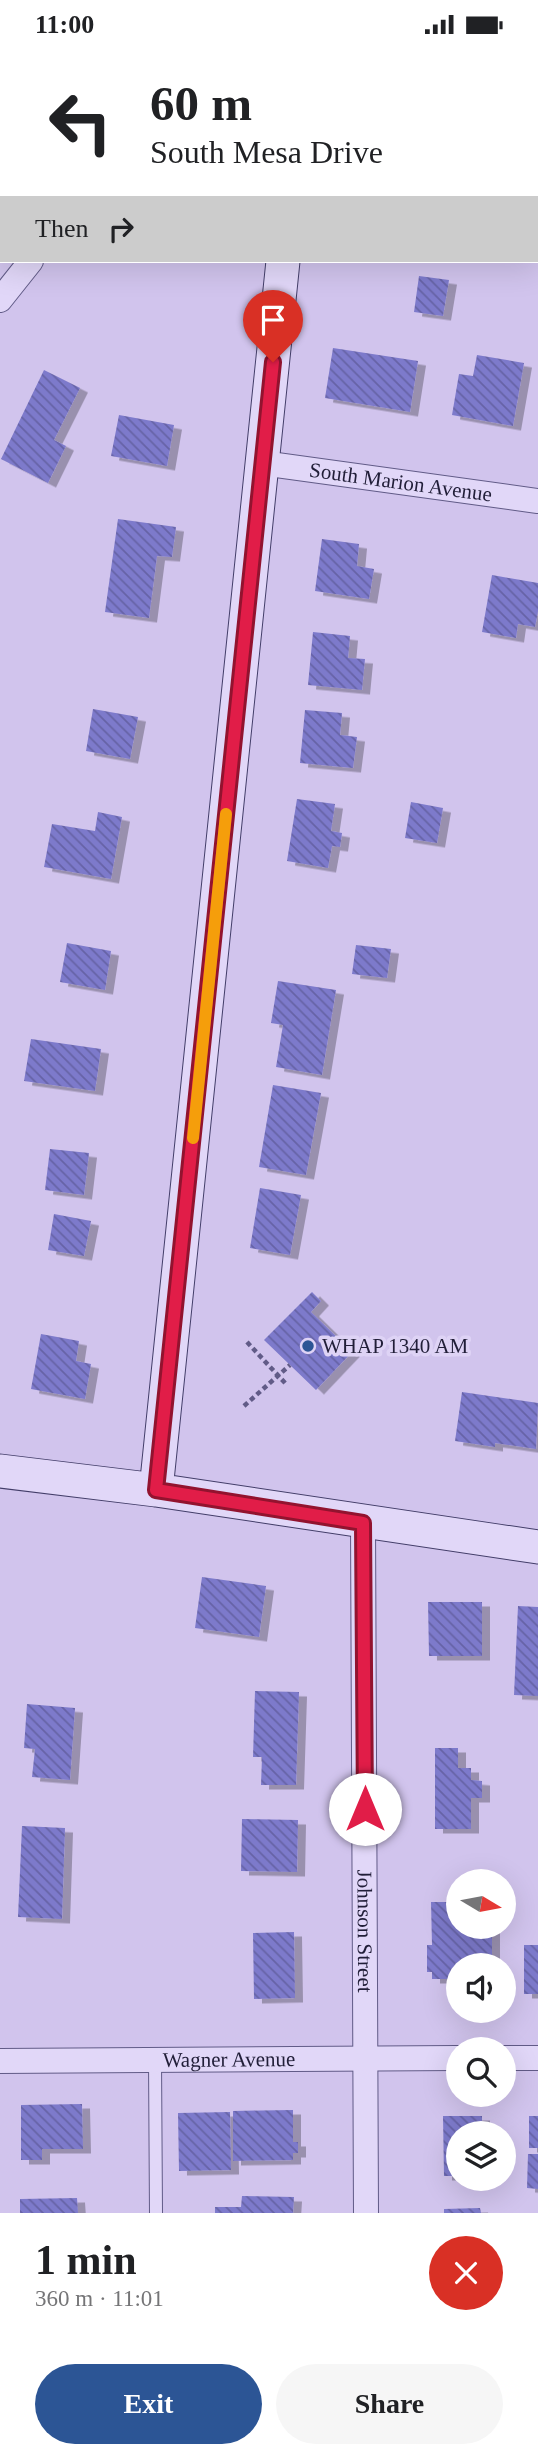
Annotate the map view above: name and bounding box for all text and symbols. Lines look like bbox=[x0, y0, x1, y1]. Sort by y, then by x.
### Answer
text: 11:00 bbox=[35, 10, 94, 39]
text: 60 m bbox=[150, 76, 252, 131]
icon: left bbox=[35, 77, 126, 168]
text: South Mesa Drive bbox=[150, 134, 383, 170]
icon: right bbox=[102, 210, 140, 248]
text: Then bbox=[35, 214, 88, 243]
pin bbox=[243, 290, 303, 362]
icon: arrive bbox=[254, 301, 292, 339]
street label: South Marion Avenue bbox=[308, 458, 493, 507]
place label: WHAP 1340 AM bbox=[322, 1334, 469, 1358]
marker: WHAP 1340 AM bbox=[300, 1338, 316, 1354]
position arrow bbox=[328, 1772, 402, 1846]
street label: Johnson Street bbox=[353, 1869, 377, 1993]
north arrow bbox=[446, 1869, 516, 1939]
map controls bbox=[446, 1869, 516, 2191]
button: sound bbox=[446, 1953, 516, 2023]
button: search bbox=[446, 2037, 516, 2107]
street label: Wagner Avenue bbox=[163, 2047, 295, 2072]
button: layers bbox=[446, 2121, 516, 2191]
button: close bbox=[429, 2236, 503, 2310]
text: 1 min bbox=[35, 2237, 137, 2283]
text: 360 m · 11:01 bbox=[35, 2286, 164, 2311]
button: Exit bbox=[35, 2364, 262, 2444]
button: Share bbox=[276, 2364, 503, 2444]

